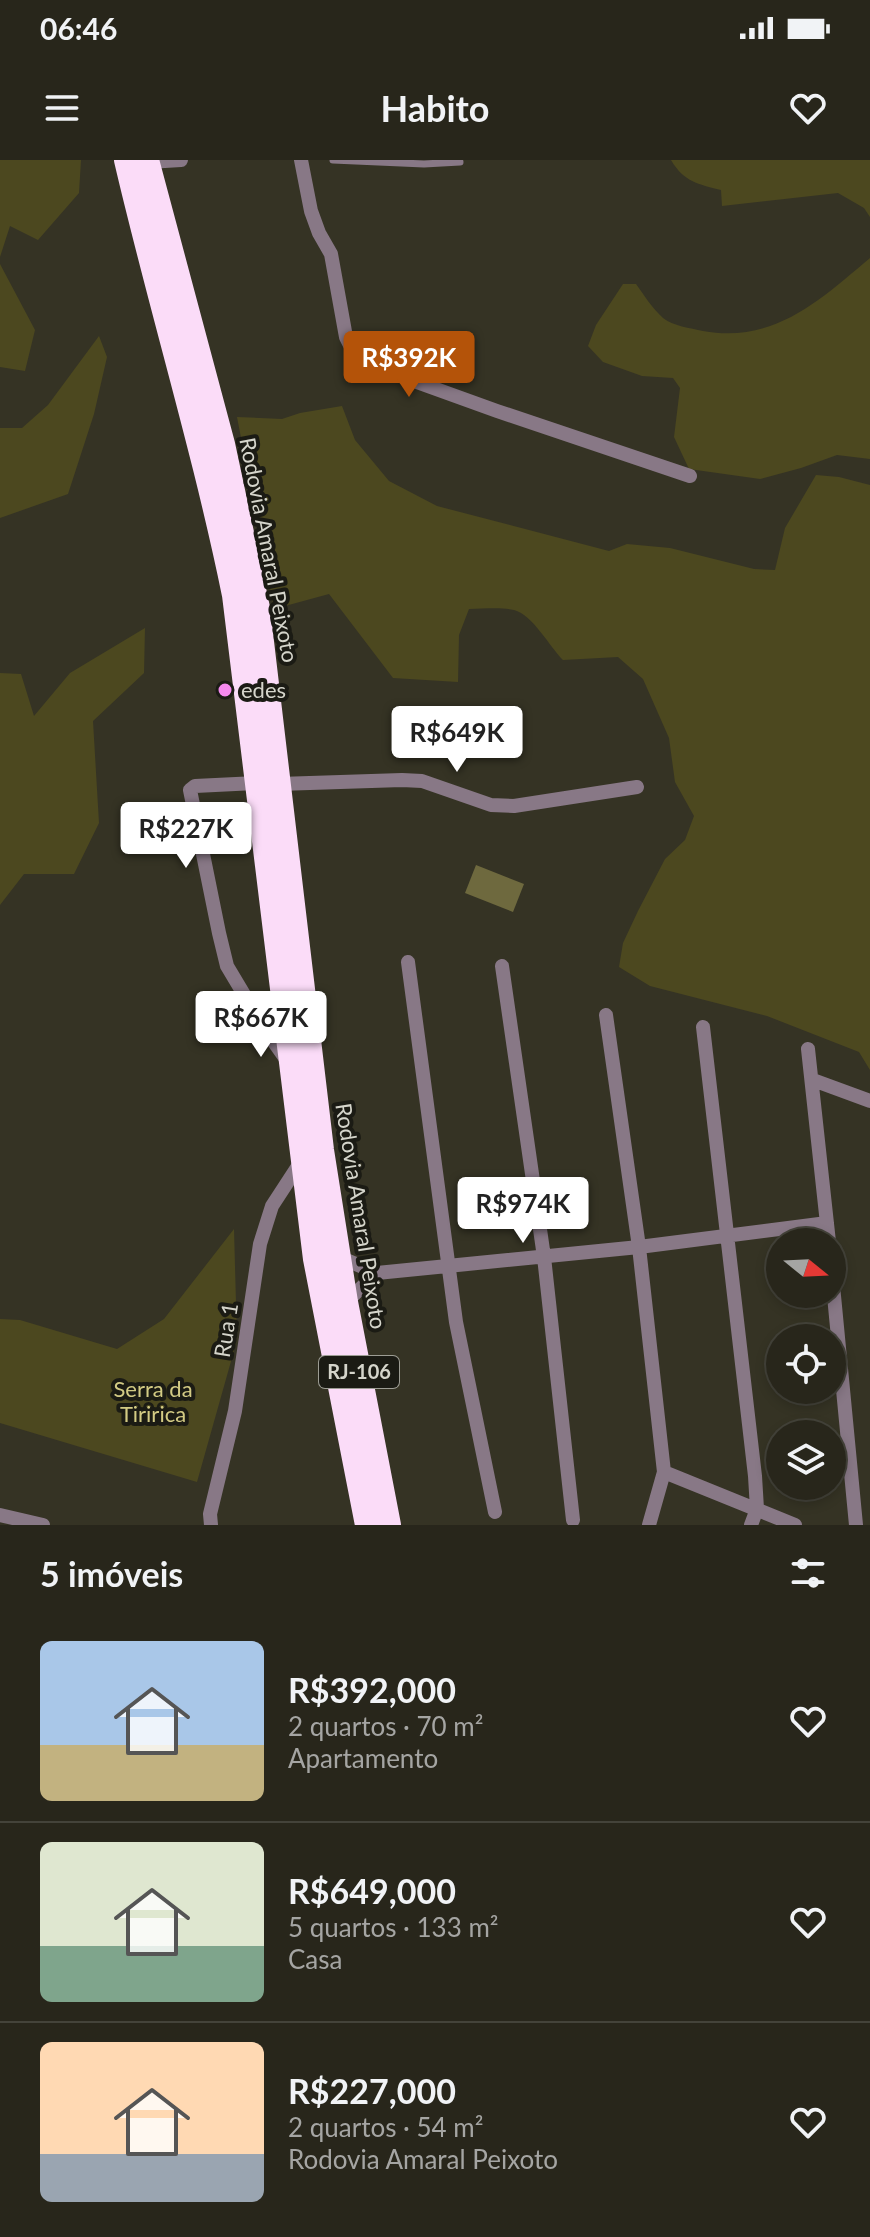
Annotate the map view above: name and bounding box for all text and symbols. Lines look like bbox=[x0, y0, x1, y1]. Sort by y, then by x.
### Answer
text: 06:46 bbox=[40, 10, 117, 46]
icon: menu bbox=[40, 86, 84, 130]
text: Habito bbox=[380, 86, 490, 130]
icon: heart bbox=[786, 86, 830, 130]
pin: R$392K bbox=[344, 331, 474, 399]
text: R$392K bbox=[362, 341, 456, 373]
street label: Rodovia Amaral Peixoto bbox=[234, 435, 305, 665]
place label: edes bbox=[241, 676, 286, 703]
marker: edes bbox=[216, 681, 234, 699]
pin: R$649K bbox=[392, 706, 522, 774]
text: R$649K bbox=[410, 716, 504, 748]
pin: R$227K bbox=[121, 802, 251, 870]
text: R$227K bbox=[139, 812, 233, 844]
pin: R$667K bbox=[196, 991, 326, 1059]
text: R$667K bbox=[214, 1001, 308, 1033]
street label: Rodovia Amaral Peixoto bbox=[330, 1101, 393, 1331]
pin: R$974K bbox=[458, 1177, 588, 1245]
text: R$974K bbox=[476, 1187, 570, 1219]
north arrow bbox=[766, 1228, 846, 1308]
map controls bbox=[766, 1228, 846, 1500]
street label: Rua 1 bbox=[208, 1301, 243, 1359]
button: locate bbox=[766, 1324, 846, 1404]
road number: RJ-106 bbox=[319, 1356, 399, 1388]
park label: Serra da Tiririca bbox=[113, 1375, 193, 1427]
button: layers bbox=[766, 1420, 846, 1500]
icon: filters bbox=[786, 1551, 830, 1595]
text: 5 imóveis bbox=[40, 1553, 183, 1594]
text: R$392,000 bbox=[288, 1669, 456, 1710]
icon: home bbox=[104, 1673, 200, 1769]
icon: heart bbox=[786, 1699, 830, 1743]
text: 2 quartos · 70 m² bbox=[288, 1710, 483, 1742]
text: Apartamento bbox=[288, 1742, 438, 1774]
text: R$649,000 bbox=[288, 1870, 456, 1911]
icon: home bbox=[104, 1874, 200, 1970]
icon: heart bbox=[786, 1900, 830, 1944]
text: 5 quartos · 133 m² bbox=[288, 1911, 498, 1943]
text: Casa bbox=[288, 1943, 342, 1975]
text: R$227,000 bbox=[288, 2070, 456, 2111]
icon: home bbox=[104, 2074, 200, 2170]
icon: heart bbox=[786, 2100, 830, 2144]
text: 2 quartos · 54 m² bbox=[288, 2111, 483, 2143]
text: Rodovia Amaral Peixoto bbox=[288, 2143, 558, 2175]

